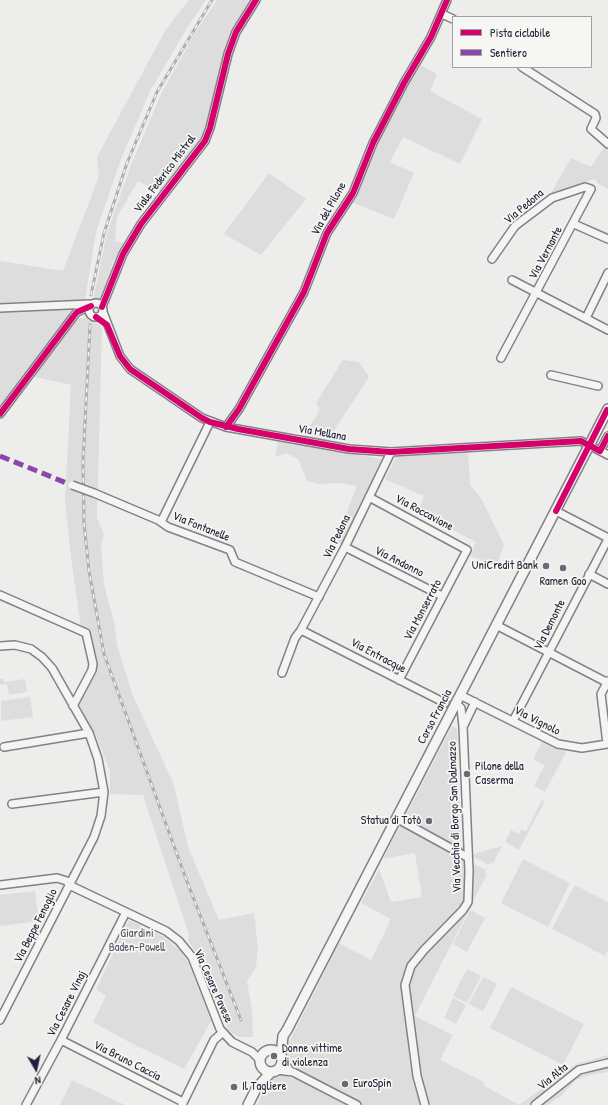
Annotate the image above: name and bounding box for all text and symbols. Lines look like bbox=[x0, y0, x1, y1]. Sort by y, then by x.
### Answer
legend bbox=[452, 16, 592, 68]
text: Pista ciclabile bbox=[490, 24, 550, 41]
text: Sentiero bbox=[490, 44, 527, 61]
street label: Viale Federico Mistral bbox=[131, 132, 199, 216]
street label: Via del Pilone bbox=[308, 180, 350, 238]
street label: Via Pedona bbox=[501, 186, 547, 228]
street label: Via Vernante bbox=[526, 224, 566, 282]
street label: Via Mellana bbox=[297, 422, 347, 444]
street label: Via Roccavione bbox=[392, 492, 456, 534]
street label: Via Fontanelle bbox=[170, 509, 232, 545]
street label: Via Pedona bbox=[320, 513, 354, 561]
street label: Via Andonno bbox=[372, 543, 426, 581]
place label: UniCredit Bank bbox=[472, 559, 538, 573]
marker: UniCredit Bank bbox=[541, 561, 551, 571]
marker: Ramen Goo bbox=[558, 563, 568, 573]
place label: Ramen Goo bbox=[540, 575, 586, 589]
street label: Via Monserrato bbox=[401, 577, 445, 643]
street label: Via Demonte bbox=[531, 597, 569, 653]
street label: Via Entracque bbox=[348, 635, 408, 677]
street label: Corso Francia bbox=[415, 687, 455, 747]
street label: Via Vignolo bbox=[511, 703, 563, 739]
street label: Via Vecchia di Borgo San Dalmazzo bbox=[445, 741, 465, 893]
place label: Pilone della Caserma bbox=[475, 760, 524, 788]
marker: Pilone della Caserma bbox=[462, 769, 472, 779]
place label: Statua di Totò bbox=[361, 814, 421, 828]
marker: Statua di Totò bbox=[424, 816, 434, 826]
street label: Via Beppe Fenoglio bbox=[11, 887, 61, 965]
park label: Giardini Baden-Powell bbox=[109, 927, 165, 955]
street label: Via Cesare Pavese bbox=[190, 947, 236, 1025]
street label: Via Cesare Vinaj bbox=[44, 969, 90, 1039]
street label: Via Bruno Caccia bbox=[91, 1038, 163, 1084]
place label: Donne vittime di violenza bbox=[282, 1042, 342, 1070]
north arrow bbox=[16, 1049, 56, 1089]
marker: Donne vittime di violenza bbox=[269, 1051, 279, 1061]
street label: Via Alta bbox=[535, 1060, 571, 1094]
text: N bbox=[34, 1073, 42, 1088]
place label: EuroSpin bbox=[353, 1077, 391, 1091]
marker: EuroSpin bbox=[340, 1079, 350, 1089]
place label: Il Tagliere bbox=[242, 1080, 286, 1094]
marker: Il Tagliere bbox=[229, 1082, 239, 1092]

